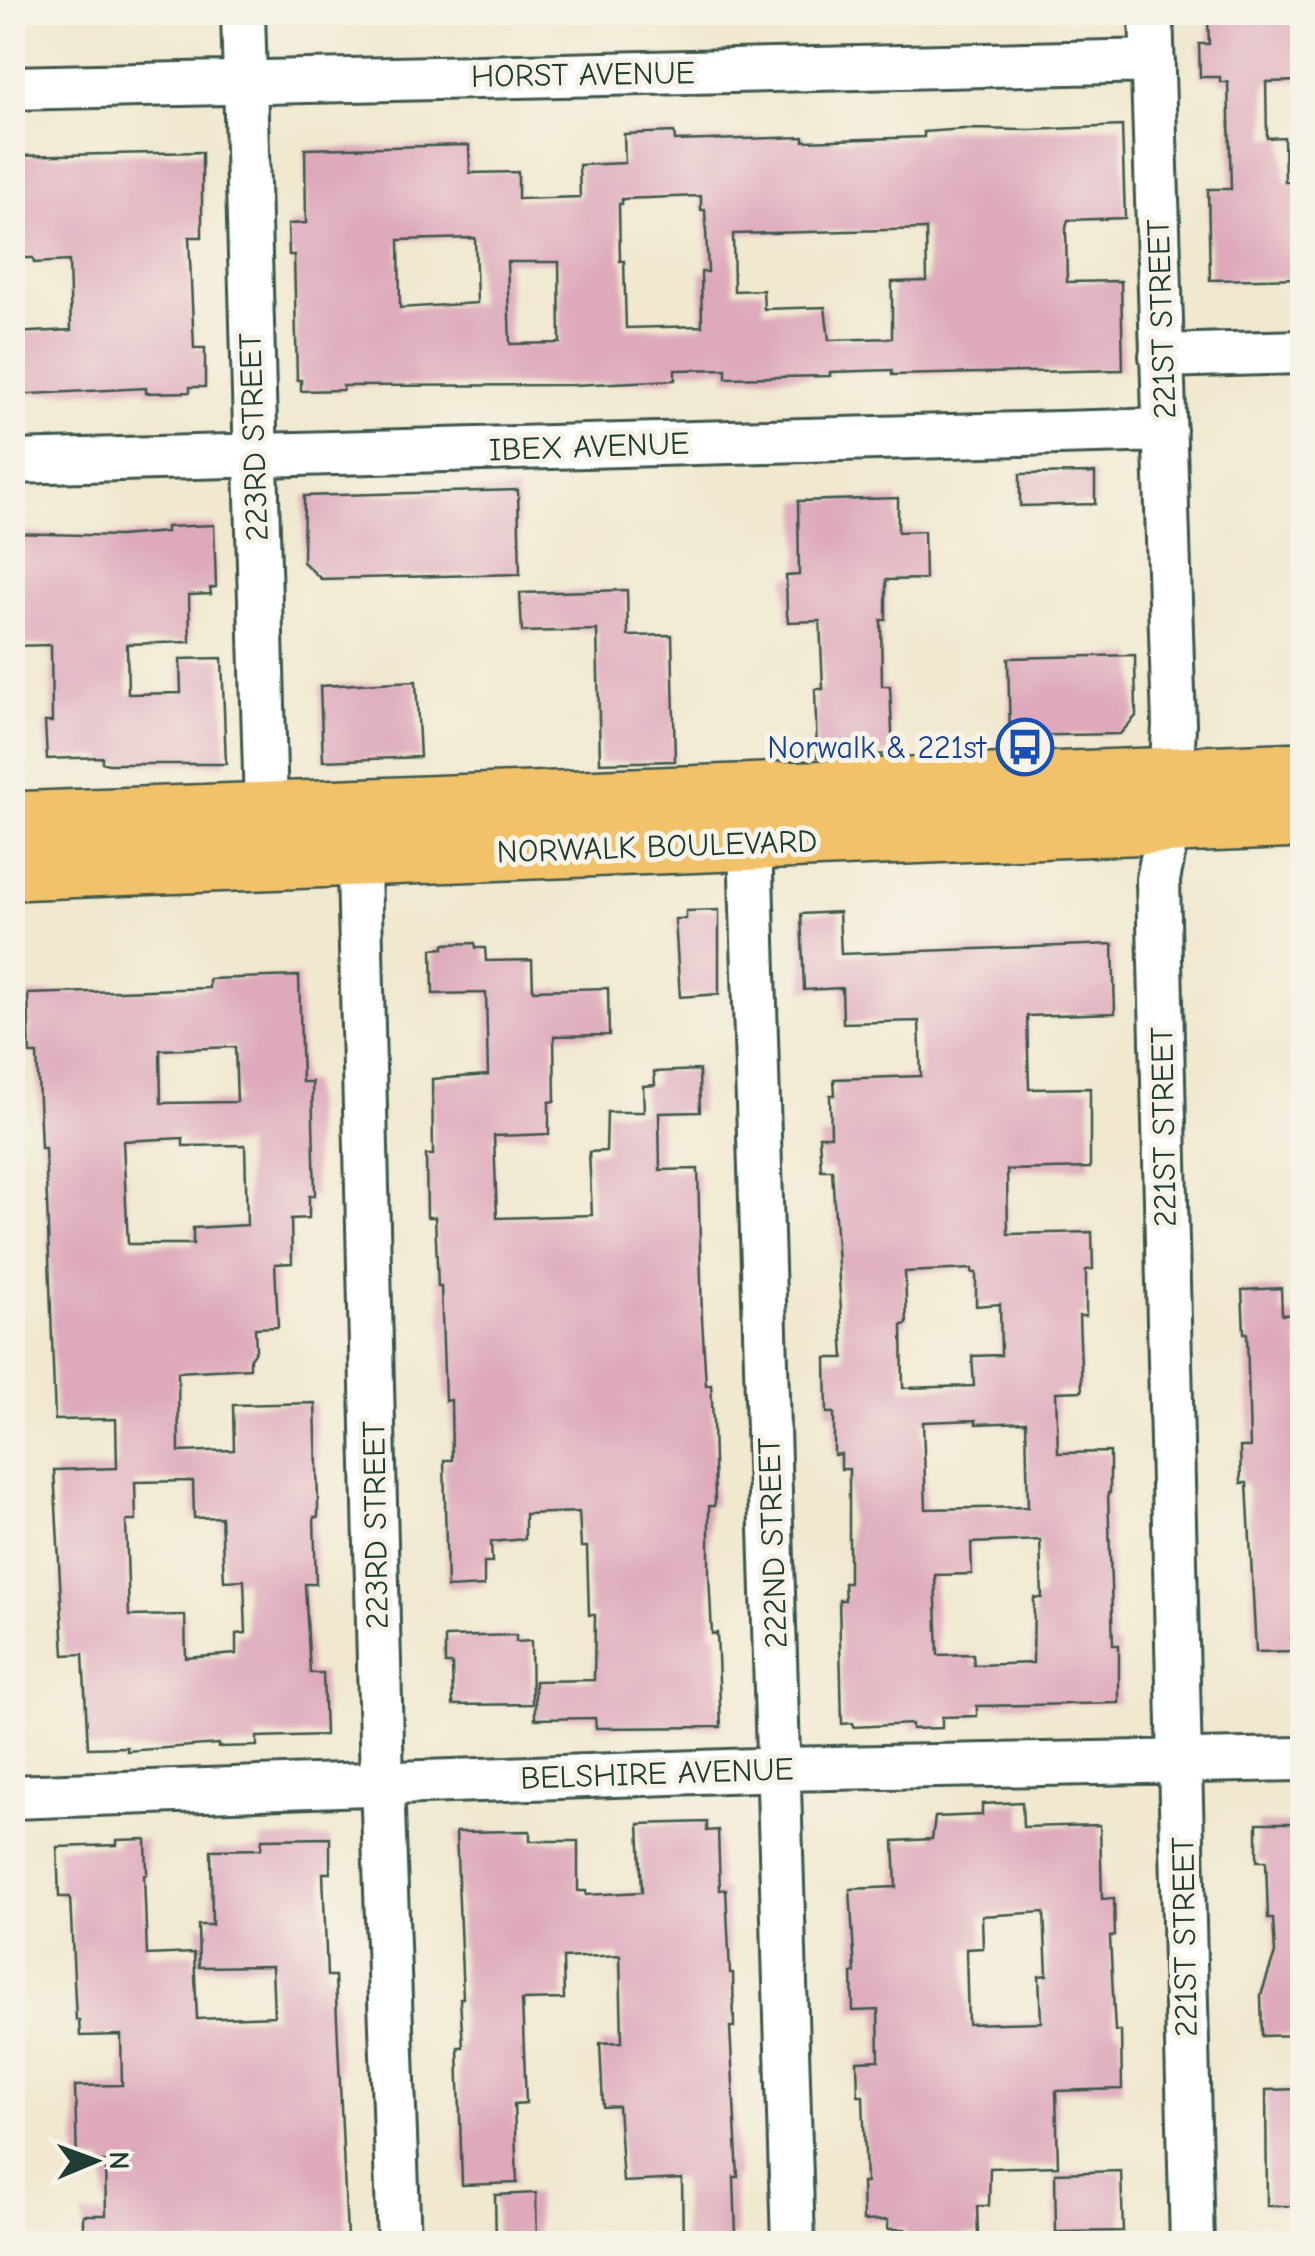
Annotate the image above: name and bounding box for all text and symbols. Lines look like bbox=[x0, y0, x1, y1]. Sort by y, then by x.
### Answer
street label: HORST AVENUE bbox=[471, 54, 695, 95]
street label: 221ST STREET bbox=[1140, 218, 1183, 420]
street label: 223RD STREET bbox=[231, 332, 276, 542]
street label: IBEX AVENUE bbox=[488, 425, 690, 468]
bus stop icon: Norwalk & 221st bbox=[995, 717, 1055, 777]
place label: Norwalk & 221st bbox=[767, 729, 987, 766]
street label: NORWALK BOULEVARD bbox=[496, 822, 818, 871]
street label: 221ST STREET bbox=[1143, 1026, 1184, 1227]
street label: 223RD STREET bbox=[355, 1420, 396, 1629]
street label: 222ND STREET bbox=[750, 1437, 795, 1649]
street label: BELSHIRE AVENUE bbox=[520, 1750, 794, 1797]
street label: 221ST STREET bbox=[1164, 1836, 1205, 2037]
north arrow bbox=[45, 2111, 145, 2211]
text: N bbox=[103, 2151, 135, 2170]

